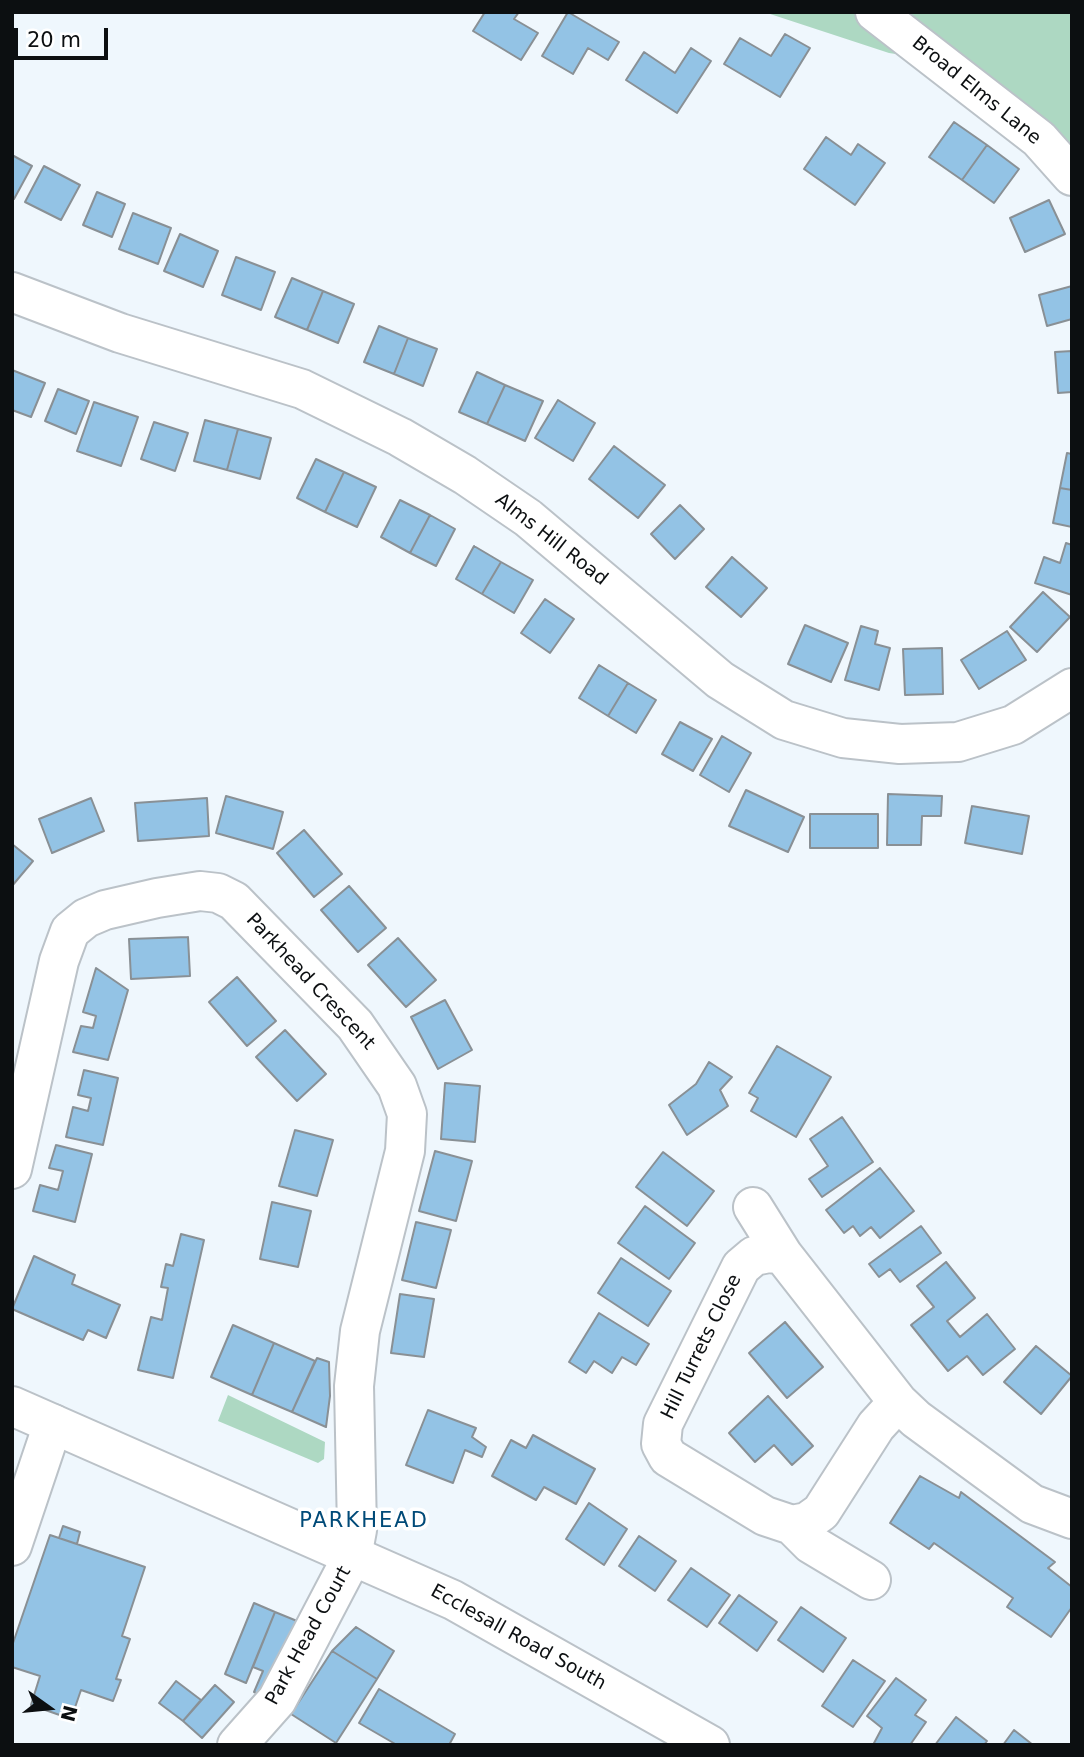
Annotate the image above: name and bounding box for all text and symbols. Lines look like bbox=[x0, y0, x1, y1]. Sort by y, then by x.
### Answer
scale bar bbox=[18, 14, 112, 58]
text: 20 m bbox=[27, 28, 81, 52]
street label: Broad Elms Lane bbox=[907, 32, 1045, 150]
street label: Alms Hill Road bbox=[490, 489, 612, 591]
street label: Parkhead Crescent bbox=[241, 909, 379, 1055]
street label: Hill Turrets Close bbox=[657, 1271, 747, 1423]
district label: PARKHEAD bbox=[300, 1509, 428, 1535]
street label: Park Head Court bbox=[261, 1563, 357, 1709]
street label: Ecclesall Road South bbox=[426, 1580, 610, 1696]
north arrow bbox=[14, 1673, 84, 1743]
text: N bbox=[57, 1703, 82, 1724]

